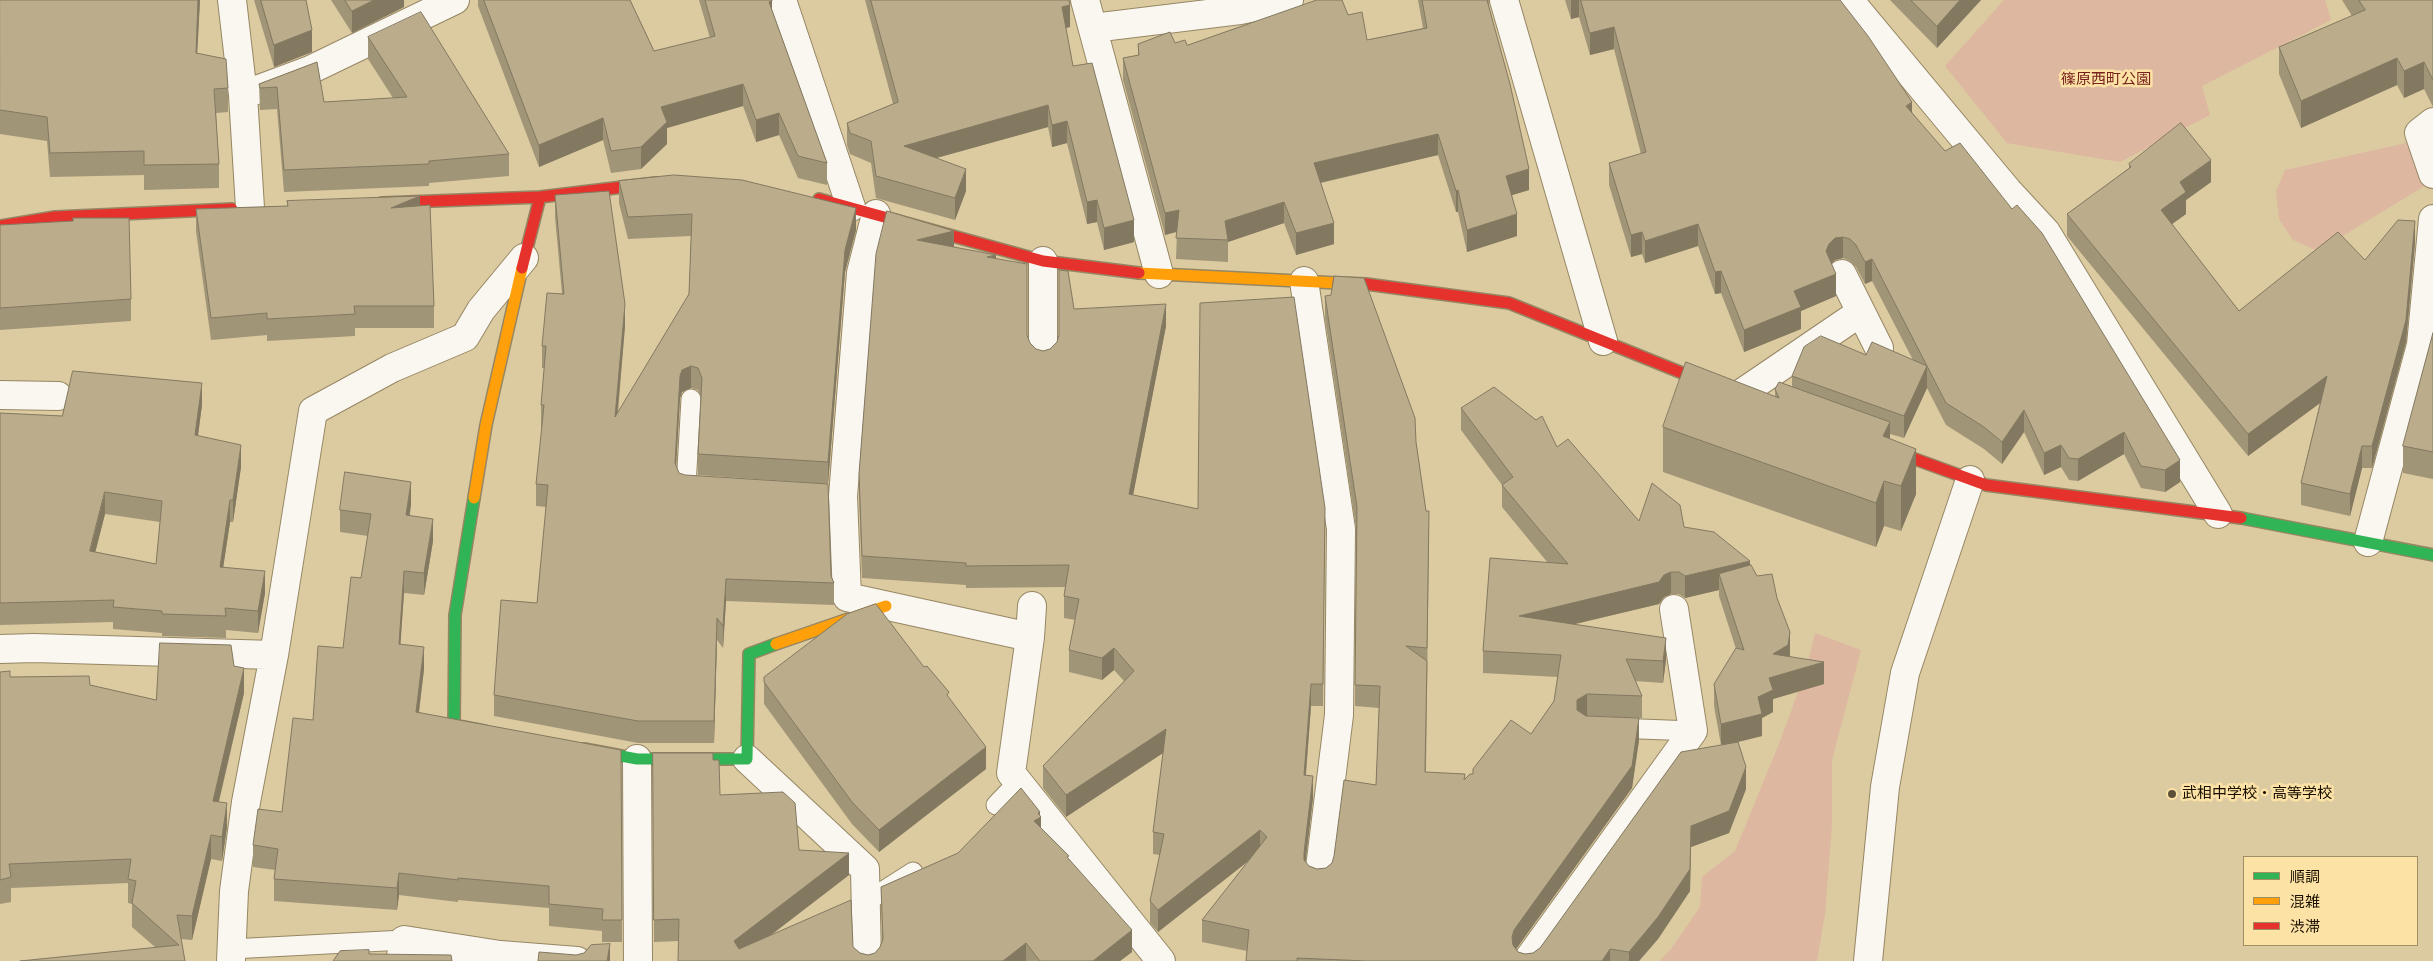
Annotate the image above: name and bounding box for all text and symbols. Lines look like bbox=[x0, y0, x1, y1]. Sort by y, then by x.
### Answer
park label: 篠原西町公園 bbox=[2061, 71, 2151, 89]
place label: 武相中学校・高等学校 bbox=[2182, 785, 2332, 803]
marker: 武相中学校・高等学校 bbox=[2166, 788, 2178, 800]
legend bbox=[2243, 856, 2418, 946]
text: 順調 bbox=[2290, 868, 2320, 887]
text: 混雑 bbox=[2290, 893, 2320, 912]
text: 渋滞 bbox=[2290, 918, 2320, 937]

